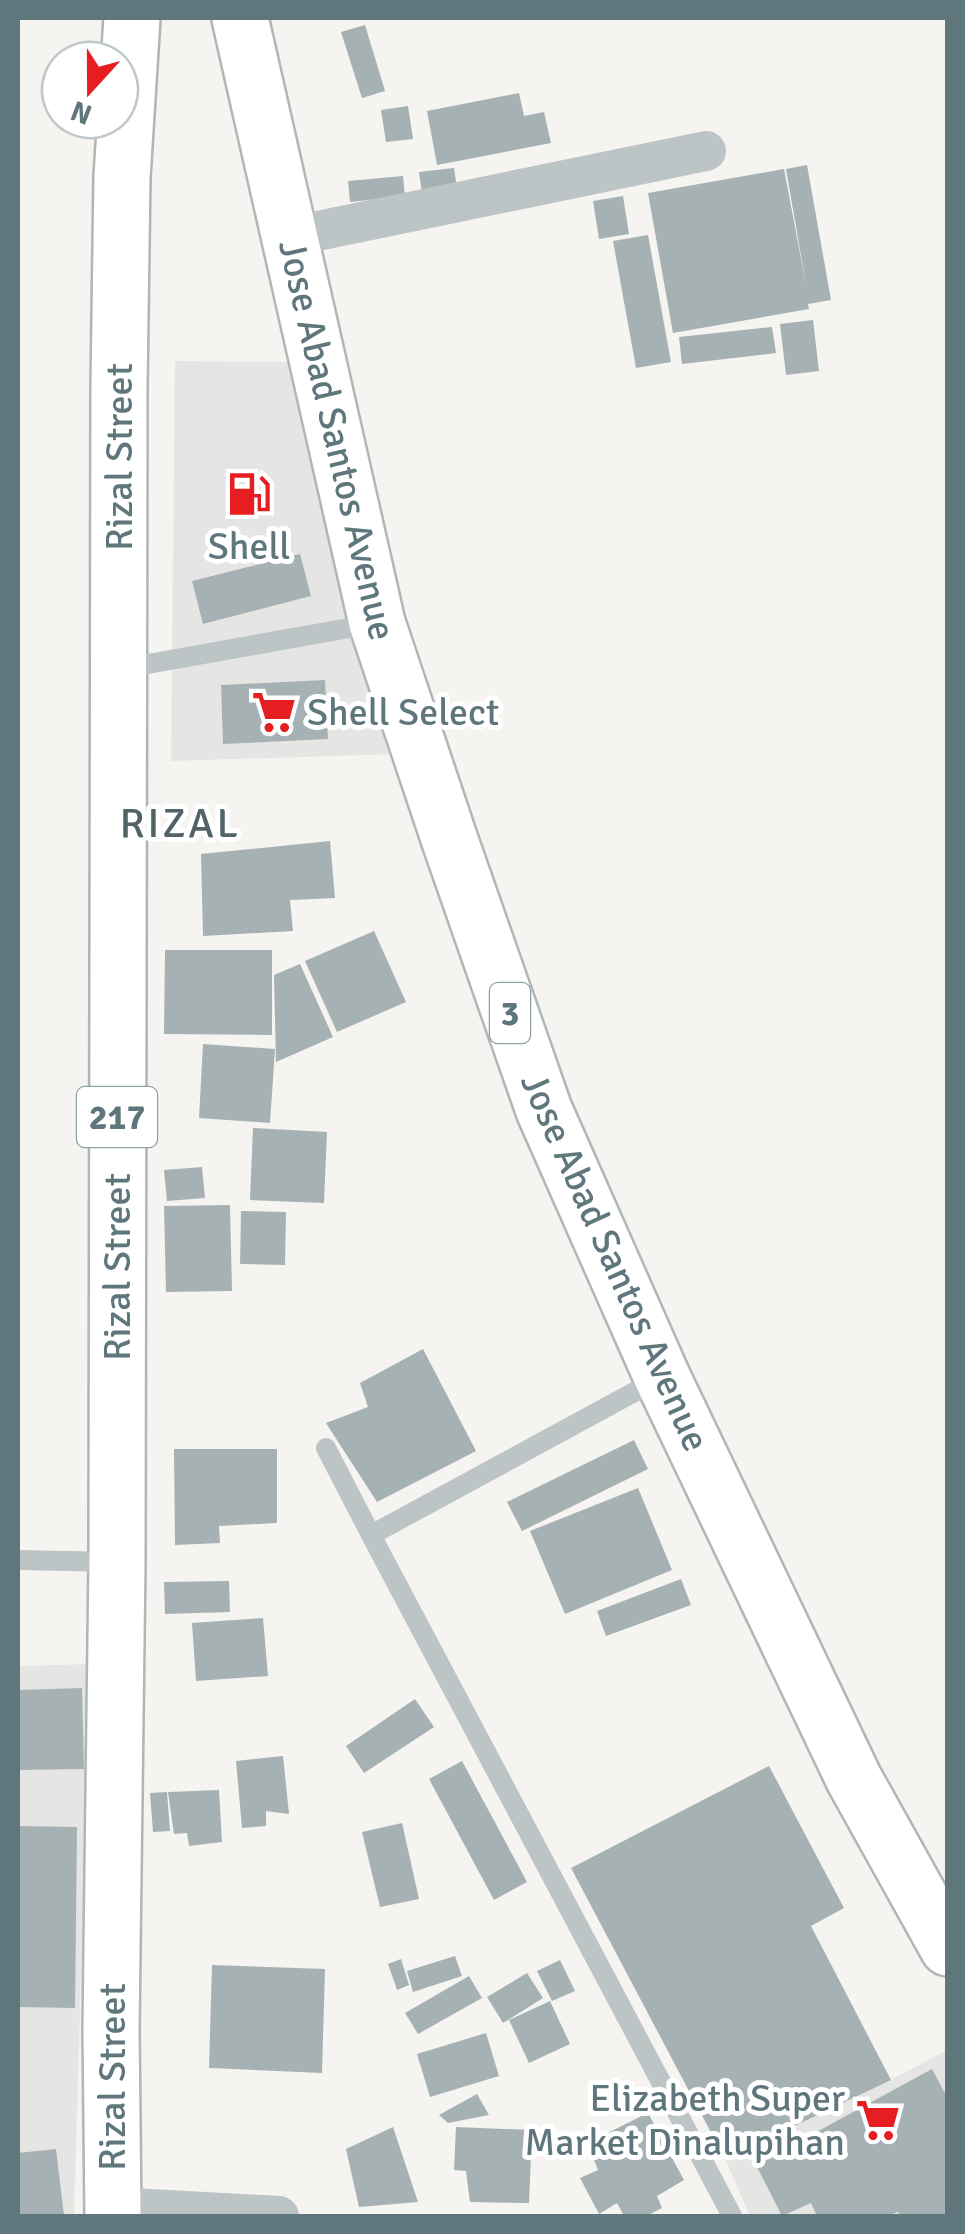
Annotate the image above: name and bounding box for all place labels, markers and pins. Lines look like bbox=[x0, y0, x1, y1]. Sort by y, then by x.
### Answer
fuel station icon: Shell bbox=[225, 470, 273, 518]
place label: Shell bbox=[208, 523, 290, 570]
supermarket icon: Shell Select bbox=[250, 688, 298, 736]
place label: Shell Select bbox=[307, 689, 499, 736]
place label: Elizabeth Super Market Dinalupihan bbox=[525, 2075, 845, 2166]
supermarket icon: Elizabeth Super Market Dinalupihan bbox=[854, 2096, 902, 2144]

